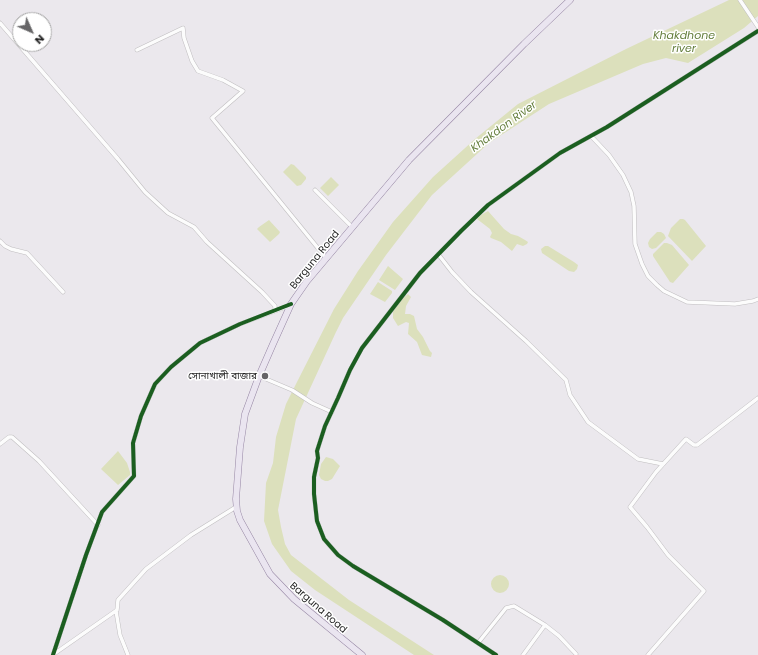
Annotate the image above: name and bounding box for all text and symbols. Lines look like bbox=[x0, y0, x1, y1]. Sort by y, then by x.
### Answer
north arrow bbox=[12, 12, 52, 52]
water label: Khakdhone river bbox=[653, 29, 715, 55]
text: N bbox=[31, 31, 48, 48]
water label: Khakdon River bbox=[469, 99, 539, 155]
street label: Barguna Road bbox=[288, 228, 342, 292]
place label: সোনাখালী বাজার bbox=[188, 370, 257, 382]
marker: সোনাখালী বাজার bbox=[260, 371, 270, 381]
street label: Barguna Road bbox=[287, 580, 349, 636]

